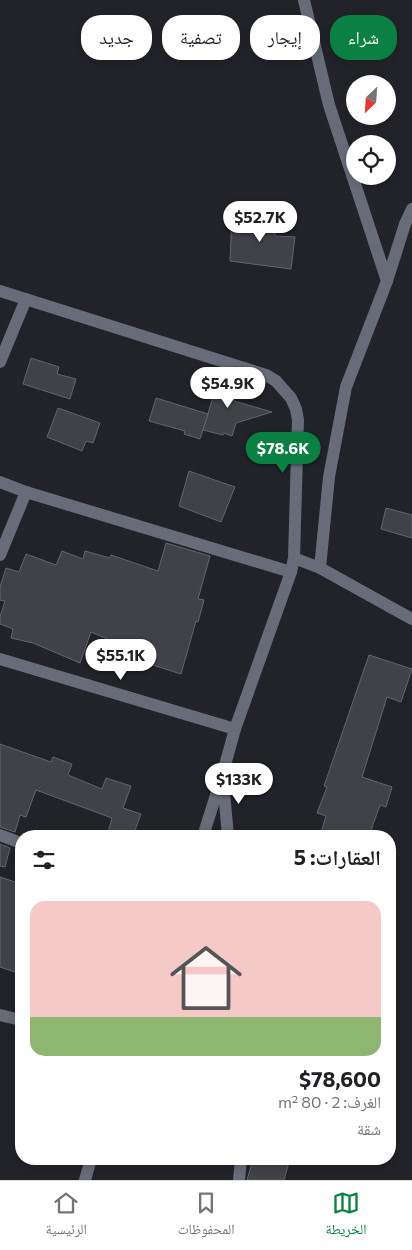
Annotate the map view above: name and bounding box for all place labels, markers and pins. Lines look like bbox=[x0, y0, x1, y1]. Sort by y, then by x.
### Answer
pin: $52.7K bbox=[219, 200, 301, 243]
pin: $54.9K bbox=[187, 366, 269, 409]
pin: $78.6K bbox=[242, 432, 324, 474]
pin: $55.1K bbox=[80, 638, 162, 681]
pin: $133K bbox=[204, 762, 274, 805]

